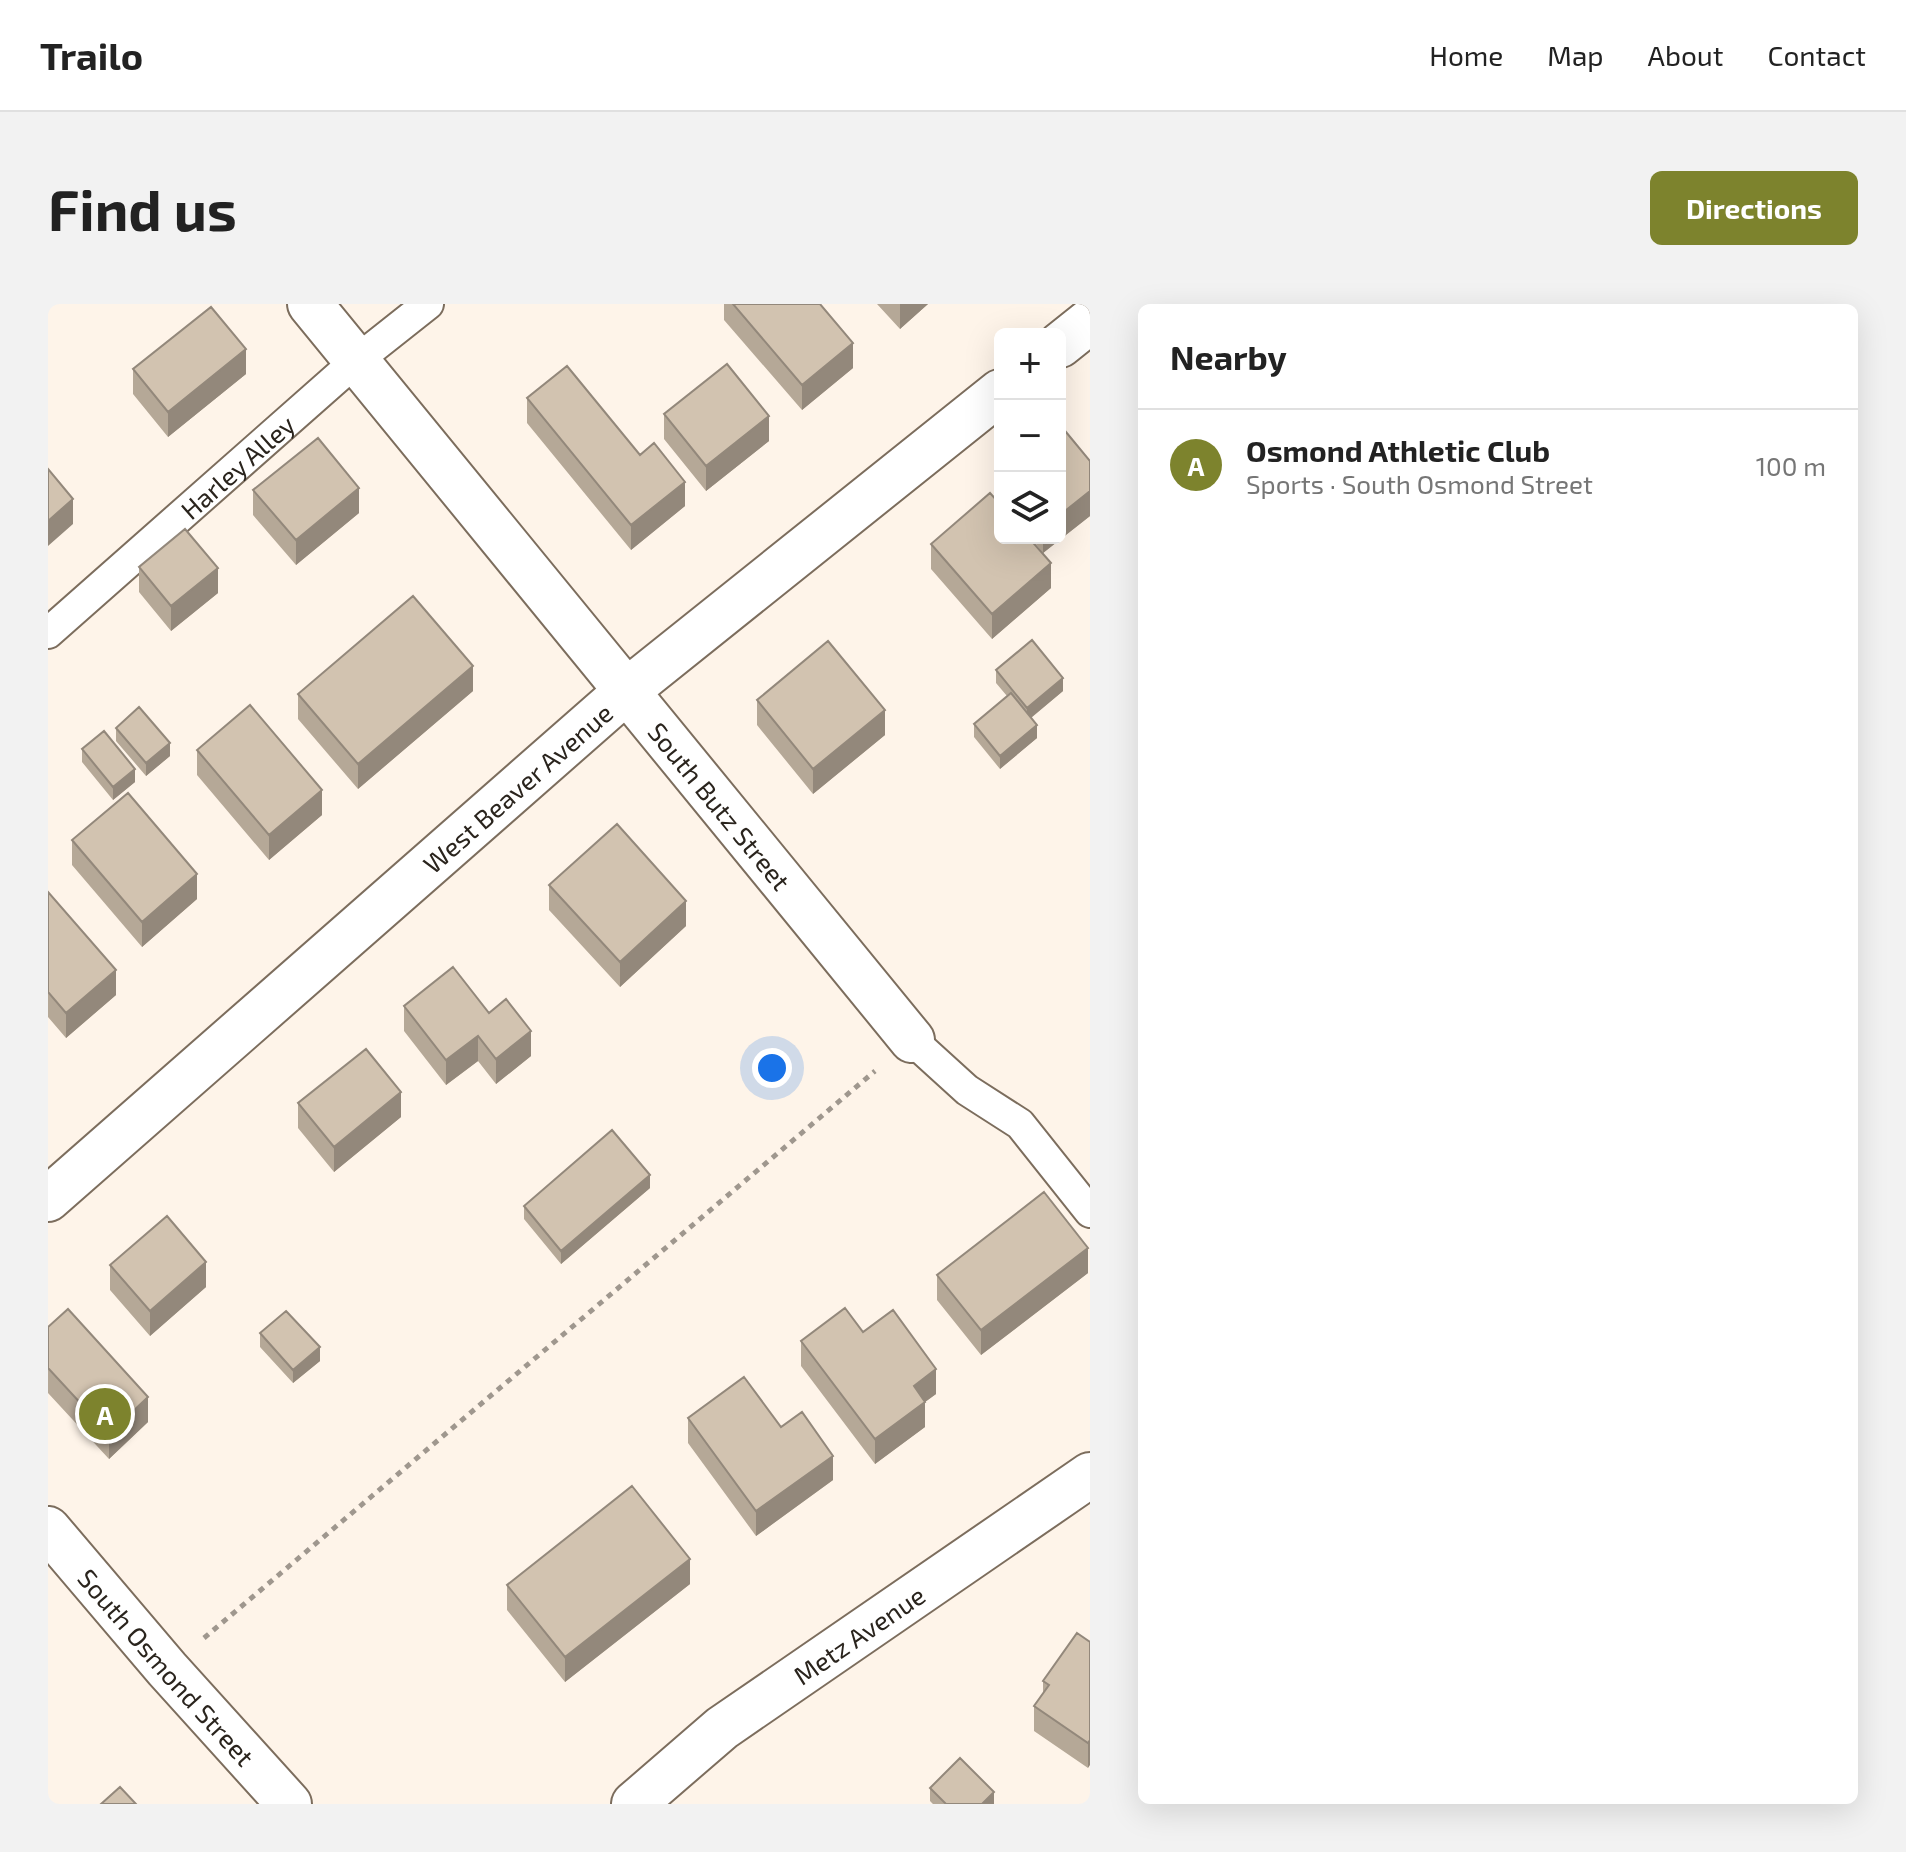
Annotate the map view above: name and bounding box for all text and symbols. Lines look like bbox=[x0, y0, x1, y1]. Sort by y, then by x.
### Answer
text: Trailo bbox=[40, 32, 143, 78]
text: Home bbox=[1429, 38, 1503, 72]
text: Map bbox=[1547, 38, 1604, 72]
text: About bbox=[1648, 38, 1723, 72]
text: Contact bbox=[1767, 38, 1866, 72]
button: Directions bbox=[1650, 171, 1858, 245]
text: Find us bbox=[48, 175, 237, 242]
map controls bbox=[994, 328, 1066, 544]
button: + bbox=[994, 328, 1066, 400]
text: Nearby bbox=[1170, 336, 1287, 377]
button: − bbox=[994, 400, 1066, 472]
street label: Harley Alley bbox=[174, 408, 300, 525]
text: Osmond Athletic Club bbox=[1246, 432, 1550, 468]
text: A bbox=[1188, 450, 1204, 481]
text: 100 m bbox=[1756, 450, 1826, 481]
text: Sports · South Osmond Street bbox=[1246, 468, 1593, 499]
button: layers bbox=[994, 472, 1066, 544]
street label: West Beaver Avenue bbox=[416, 696, 618, 879]
street label: South Butz Street bbox=[643, 716, 798, 896]
your location bbox=[752, 1048, 792, 1088]
pin: A bbox=[79, 1384, 131, 1444]
street label: South Osmond Street bbox=[73, 1562, 262, 1771]
street label: Metz Avenue bbox=[787, 1578, 930, 1690]

